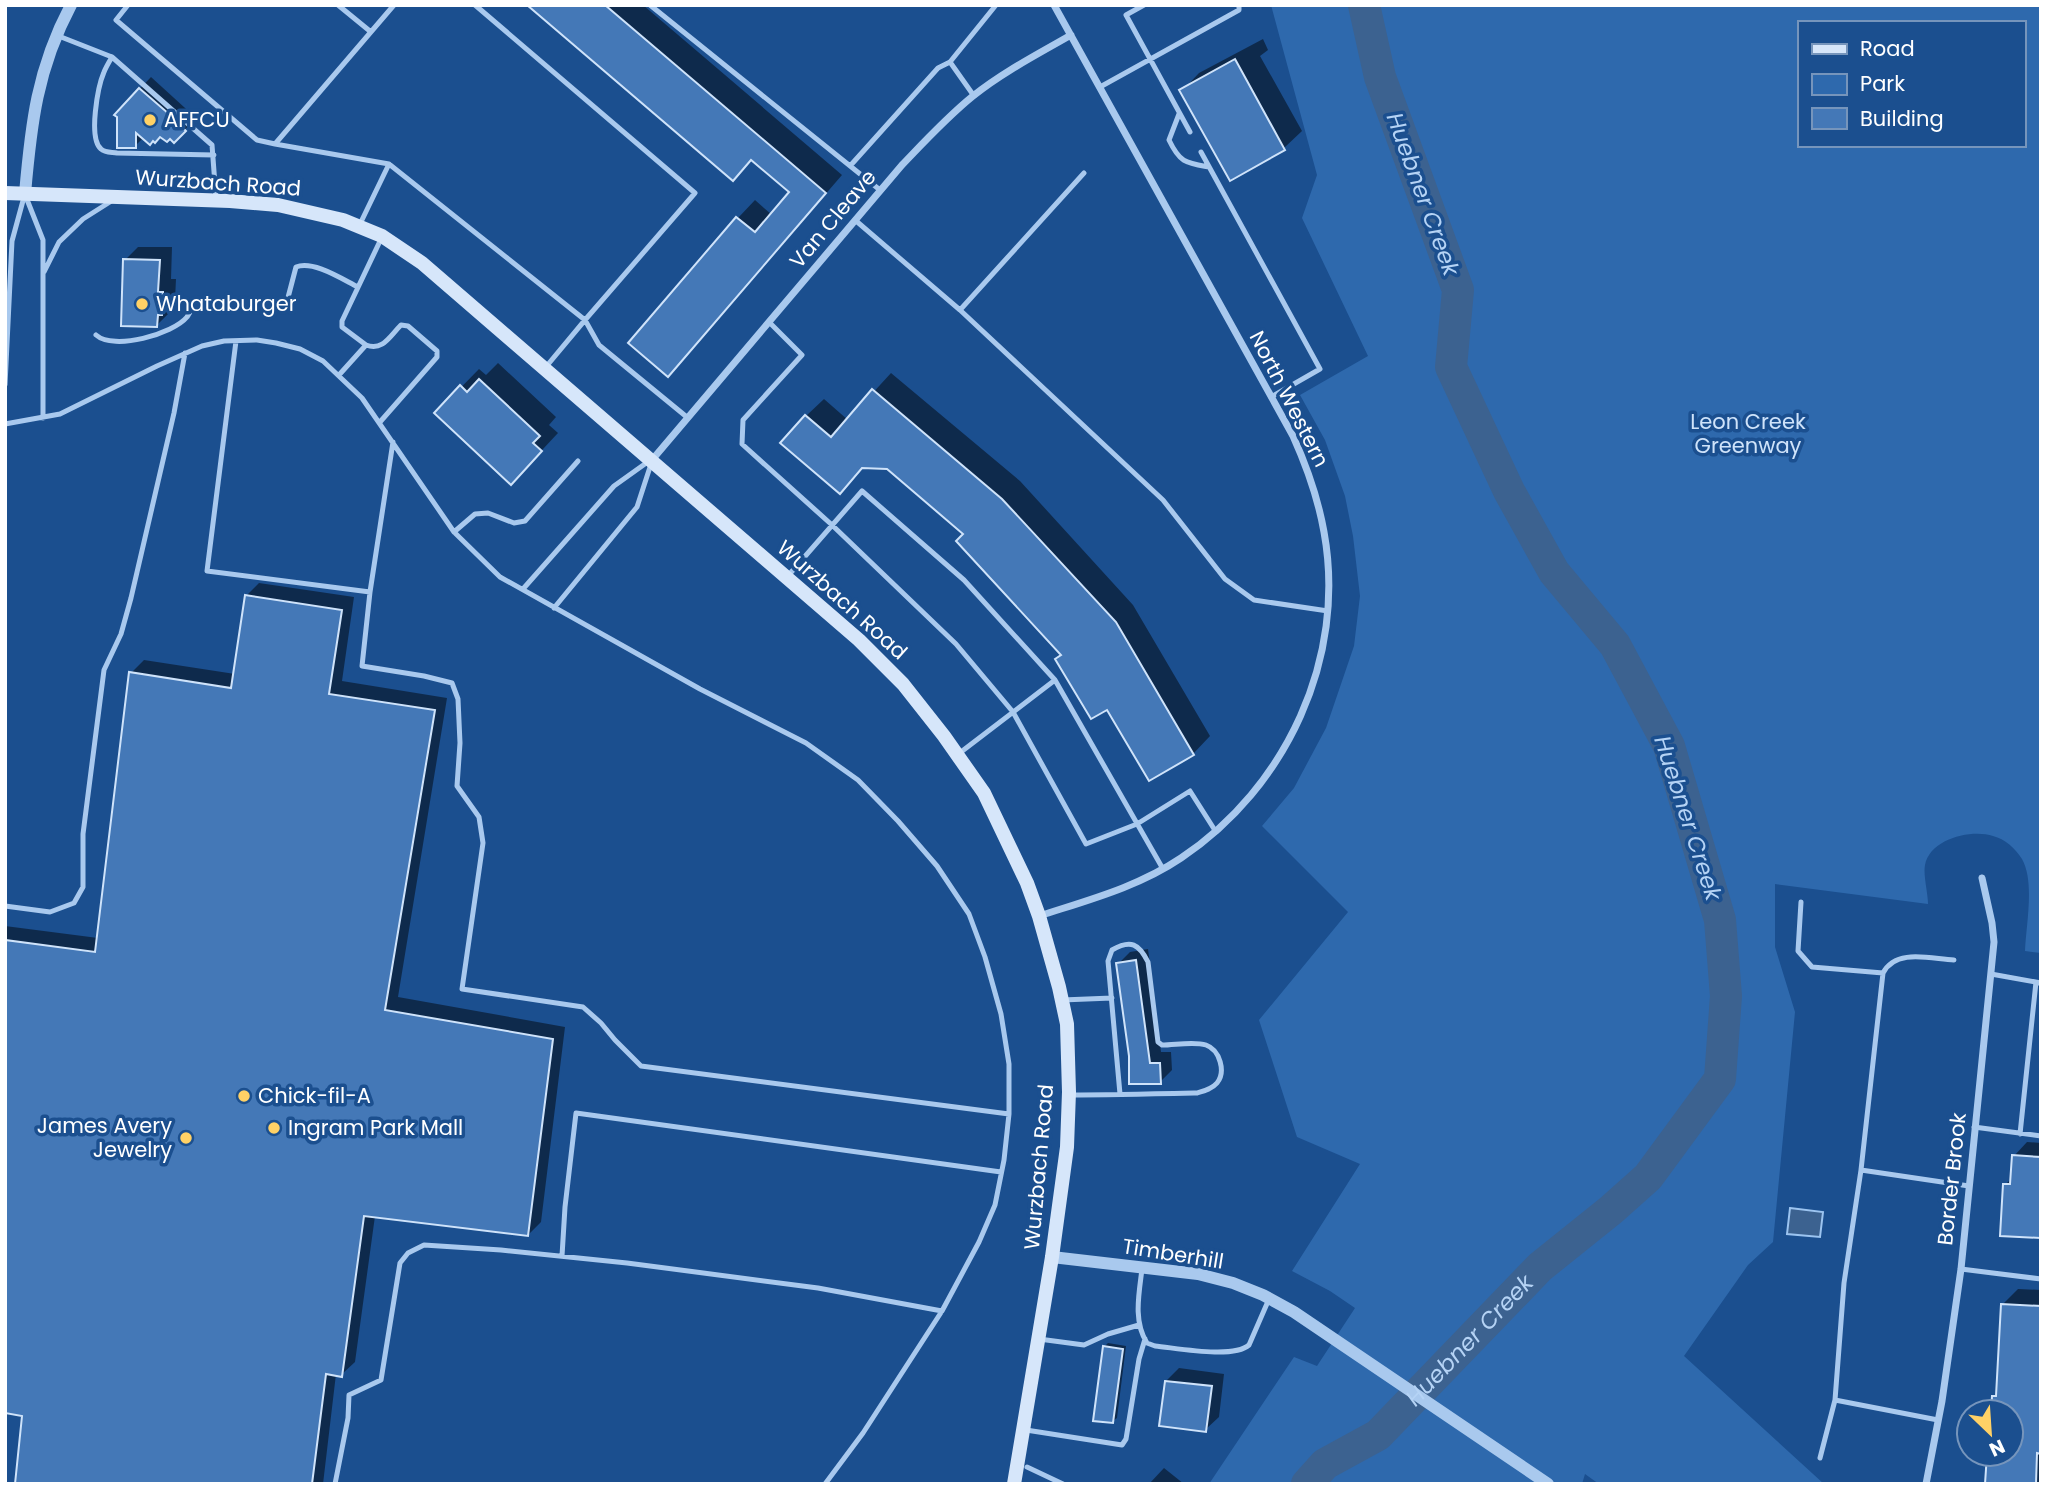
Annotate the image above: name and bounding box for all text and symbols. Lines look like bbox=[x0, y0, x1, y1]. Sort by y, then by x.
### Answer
legend bbox=[1798, 21, 2025, 147]
text: Road bbox=[1860, 34, 1915, 63]
text: Park bbox=[1860, 69, 1905, 98]
text: Building bbox=[1860, 104, 1944, 133]
place label: AFFCU bbox=[164, 105, 230, 134]
water label: Huebner Creek bbox=[1379, 108, 1468, 281]
marker: AFFCU bbox=[142, 112, 158, 128]
street label: Wurzbach Road bbox=[134, 162, 302, 203]
street label: Van Cleave bbox=[783, 163, 883, 274]
place label: Whataburger bbox=[156, 289, 297, 318]
marker: Whataburger bbox=[134, 296, 150, 312]
street label: North Western bbox=[1243, 326, 1336, 472]
park label: Leon Creek Greenway bbox=[1690, 407, 1806, 460]
street label: Wurzbach Road bbox=[771, 533, 914, 666]
water label: Huebner Creek bbox=[1646, 731, 1730, 906]
place label: Chick-fil-A bbox=[258, 1081, 371, 1110]
street label: Wurzbach Road bbox=[1017, 1083, 1060, 1251]
marker: Chick-fil-A bbox=[236, 1088, 252, 1104]
place label: James Avery Jewelry bbox=[37, 1111, 172, 1164]
street label: Border Brook bbox=[1930, 1111, 1973, 1247]
place label: Ingram Park Mall bbox=[288, 1113, 463, 1142]
marker: Ingram Park Mall bbox=[266, 1120, 282, 1136]
marker: James Avery Jewelry bbox=[178, 1130, 194, 1146]
street label: Timberhill bbox=[1120, 1231, 1226, 1276]
water label: Huebner Creek bbox=[1398, 1266, 1541, 1413]
north arrow bbox=[1955, 1398, 2025, 1468]
text: N bbox=[1985, 1433, 2009, 1463]

